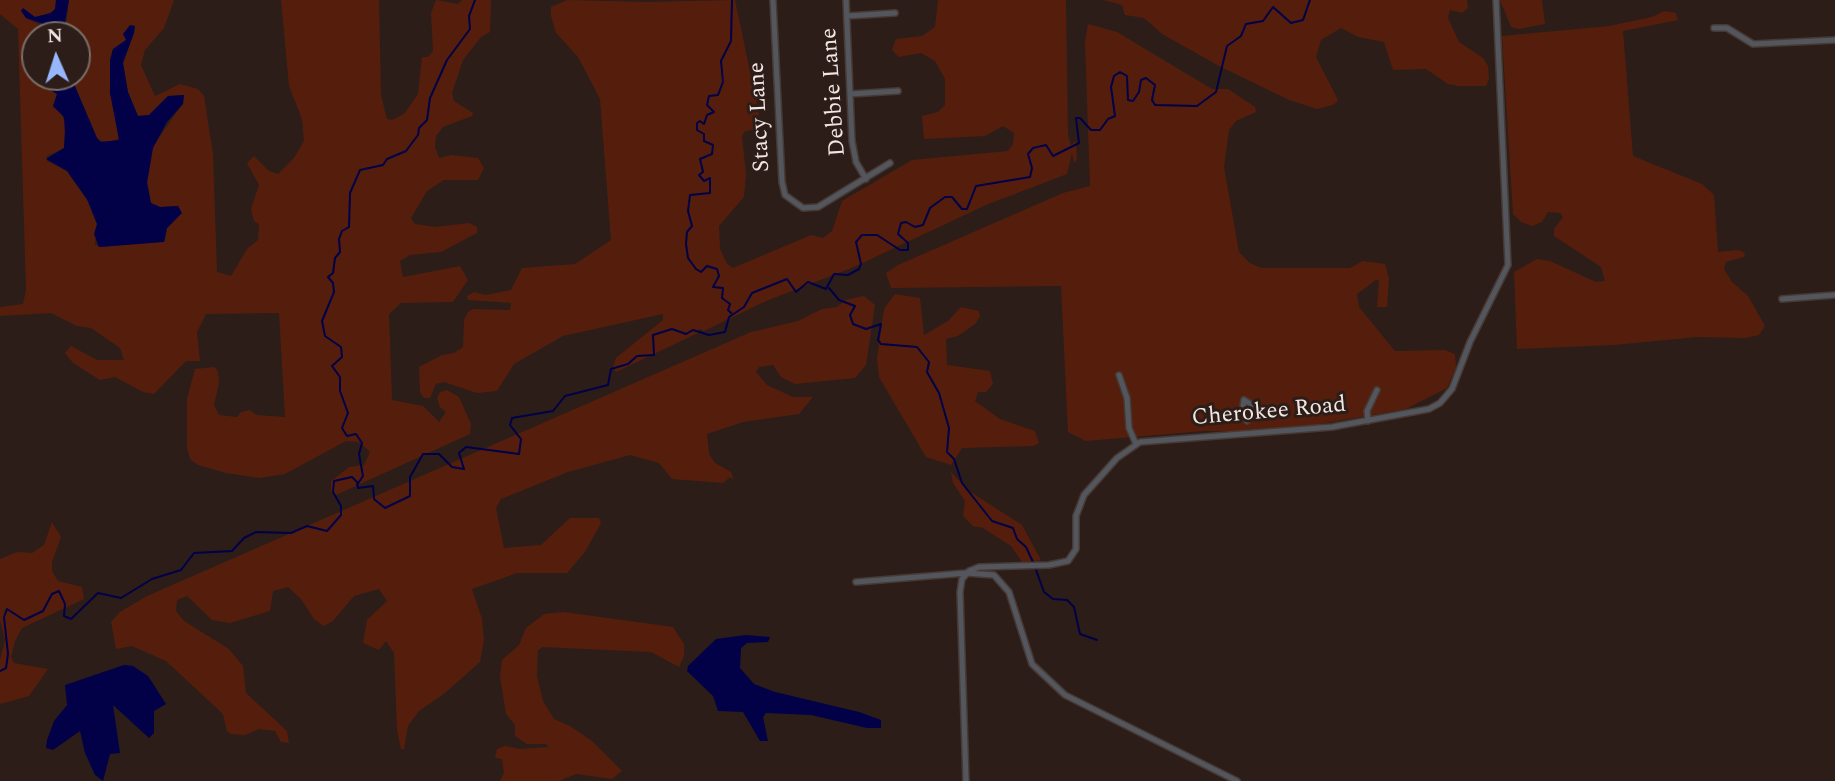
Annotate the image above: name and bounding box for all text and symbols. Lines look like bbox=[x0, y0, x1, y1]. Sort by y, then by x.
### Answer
north arrow bbox=[21, 21, 91, 91]
text: N bbox=[46, 22, 63, 51]
street label: Debbie Lane bbox=[817, 27, 853, 157]
street label: Stacy Lane bbox=[744, 61, 778, 173]
street label: Cherokee Road bbox=[1191, 392, 1347, 434]

